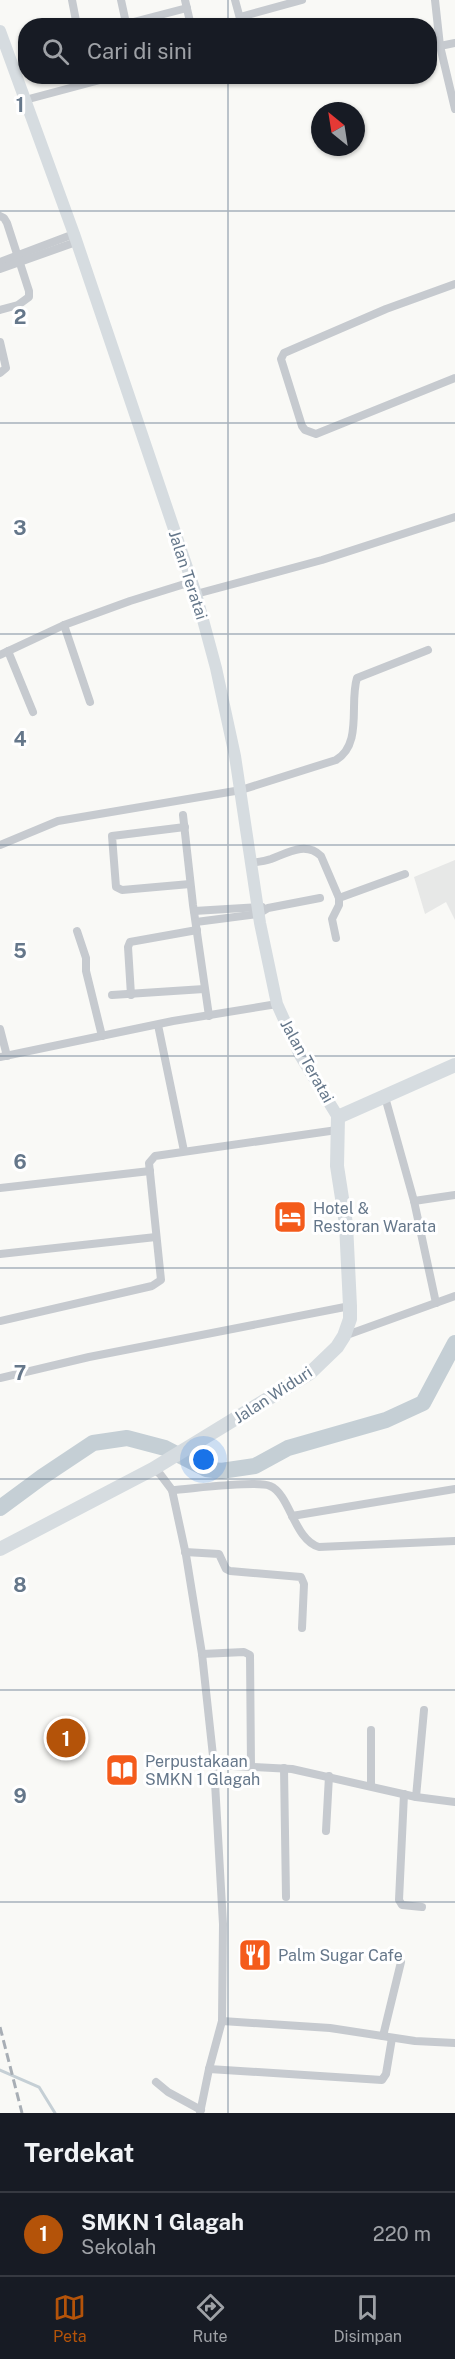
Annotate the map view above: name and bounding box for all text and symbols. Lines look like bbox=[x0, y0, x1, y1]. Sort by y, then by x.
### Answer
search box bbox=[18, 18, 437, 84]
icon: search bbox=[39, 35, 72, 68]
text: Cari di sini bbox=[87, 38, 192, 64]
text: 1 bbox=[16, 93, 24, 117]
north arrow bbox=[311, 102, 365, 156]
text: 2 bbox=[14, 305, 26, 329]
text: 3 bbox=[13, 516, 27, 540]
street label: Jalan Teratai bbox=[165, 528, 211, 622]
text: 4 bbox=[13, 727, 27, 751]
text: 5 bbox=[13, 939, 27, 963]
street label: Jalan Teratai bbox=[276, 1016, 338, 1106]
text: 6 bbox=[13, 1150, 27, 1174]
hotel icon: Hotel & Restoran Warata bbox=[272, 1199, 308, 1235]
place label: Hotel & Restoran Warata bbox=[313, 1199, 436, 1236]
text: 7 bbox=[14, 1361, 26, 1385]
street label: Jalan Widuri bbox=[230, 1363, 316, 1427]
your location bbox=[189, 1445, 218, 1474]
text: 8 bbox=[13, 1573, 27, 1597]
pin: 1 bbox=[46, 1716, 86, 1760]
library icon: Perpustakaan SMKN 1 Glagah bbox=[104, 1752, 140, 1788]
place label: Perpustakaan SMKN 1 Glagah bbox=[145, 1752, 260, 1789]
text: 9 bbox=[13, 1784, 27, 1808]
restaurant icon: Palm Sugar Cafe bbox=[237, 1937, 273, 1973]
place label: Palm Sugar Cafe bbox=[278, 1946, 403, 1965]
text: Terdekat bbox=[24, 2137, 134, 2168]
text: SMKN 1 Glagah bbox=[81, 2209, 244, 2235]
text: 1 bbox=[39, 2222, 48, 2246]
text: 220 m bbox=[373, 2222, 431, 2246]
text: Sekolah bbox=[81, 2235, 156, 2259]
tab: Peta bbox=[53, 2291, 87, 2346]
tab: Rute bbox=[193, 2291, 228, 2346]
tab: Disimpan bbox=[333, 2291, 402, 2346]

